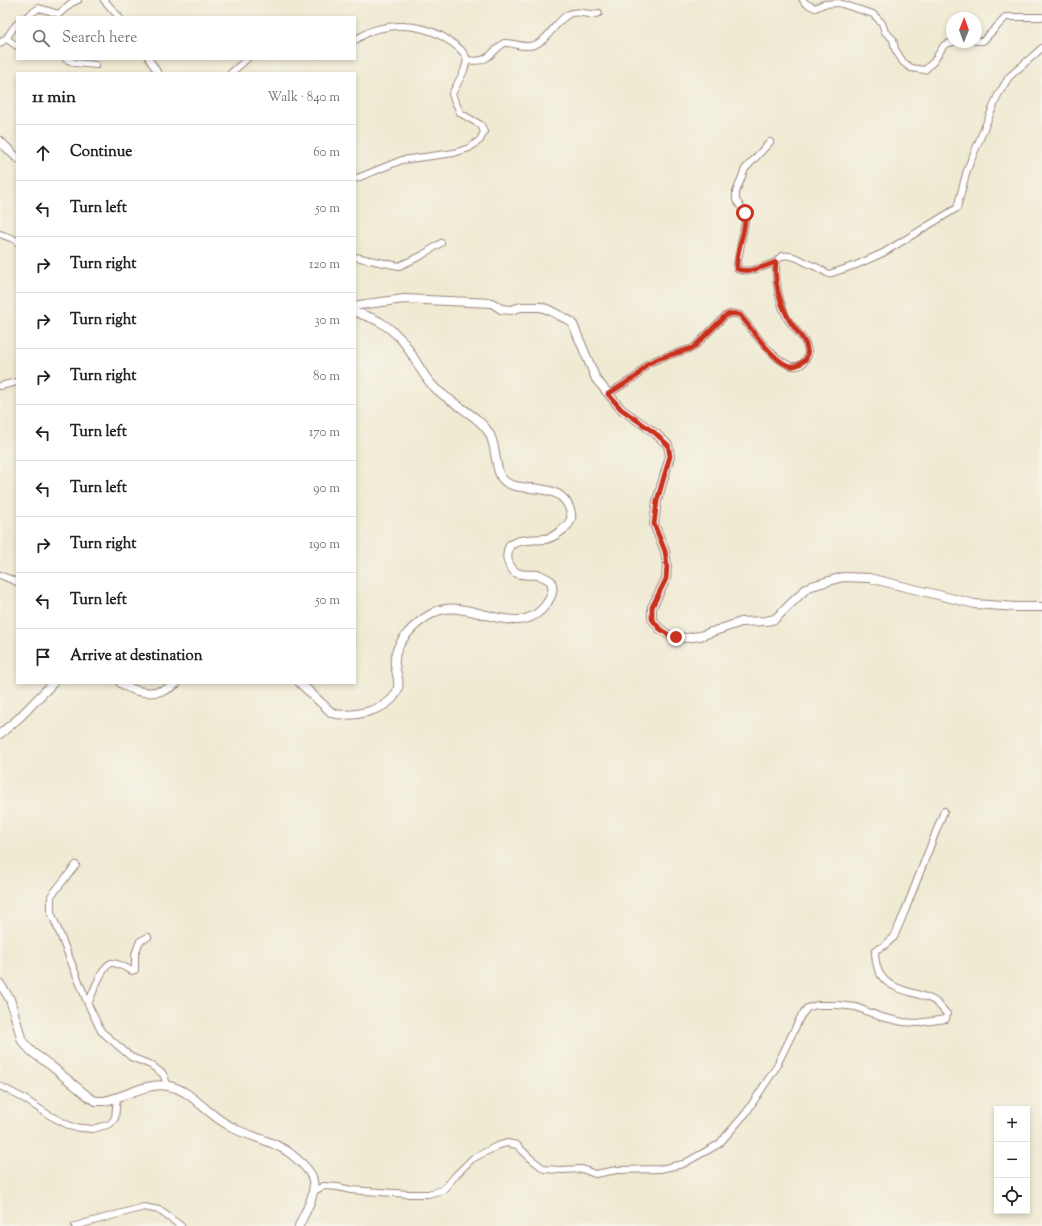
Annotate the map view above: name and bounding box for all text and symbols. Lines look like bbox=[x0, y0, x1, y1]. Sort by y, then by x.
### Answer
north arrow bbox=[946, 12, 982, 48]
search box bbox=[16, 16, 356, 60]
icon: search bbox=[30, 27, 52, 49]
text: Search here bbox=[62, 28, 137, 49]
text: 11 min bbox=[32, 86, 76, 110]
text: Walk · 840 m bbox=[267, 89, 340, 107]
icon: ahead bbox=[32, 142, 54, 164]
text: Continue bbox=[70, 142, 132, 163]
text: 60 m bbox=[313, 144, 340, 162]
icon: left bbox=[32, 198, 54, 220]
text: Turn left bbox=[70, 198, 127, 219]
text: 50 m bbox=[315, 200, 340, 218]
route start bbox=[736, 204, 754, 222]
icon: right bbox=[32, 254, 54, 276]
text: Turn right bbox=[70, 254, 136, 275]
text: 120 m bbox=[309, 256, 340, 274]
icon: right bbox=[32, 310, 54, 332]
text: Turn right bbox=[70, 310, 136, 331]
text: 30 m bbox=[314, 312, 340, 330]
icon: right bbox=[32, 366, 54, 388]
text: Turn right bbox=[70, 366, 136, 387]
text: 80 m bbox=[313, 368, 340, 386]
icon: left bbox=[32, 422, 54, 444]
text: Turn left bbox=[70, 422, 127, 443]
text: 170 m bbox=[309, 424, 340, 442]
icon: left bbox=[32, 478, 54, 500]
text: Turn left bbox=[70, 478, 127, 499]
text: 90 m bbox=[313, 480, 340, 498]
icon: right bbox=[32, 534, 54, 556]
text: Turn right bbox=[70, 534, 136, 555]
text: 190 m bbox=[309, 536, 340, 554]
icon: left bbox=[32, 590, 54, 612]
text: Turn left bbox=[70, 590, 127, 611]
text: 50 m bbox=[315, 592, 340, 610]
route end bbox=[667, 628, 685, 646]
icon: arrive bbox=[32, 646, 54, 668]
text: Arrive at destination bbox=[70, 646, 203, 667]
map controls bbox=[994, 1106, 1030, 1214]
button: + bbox=[994, 1106, 1030, 1142]
button: − bbox=[994, 1142, 1030, 1178]
button: locate bbox=[994, 1178, 1030, 1214]

